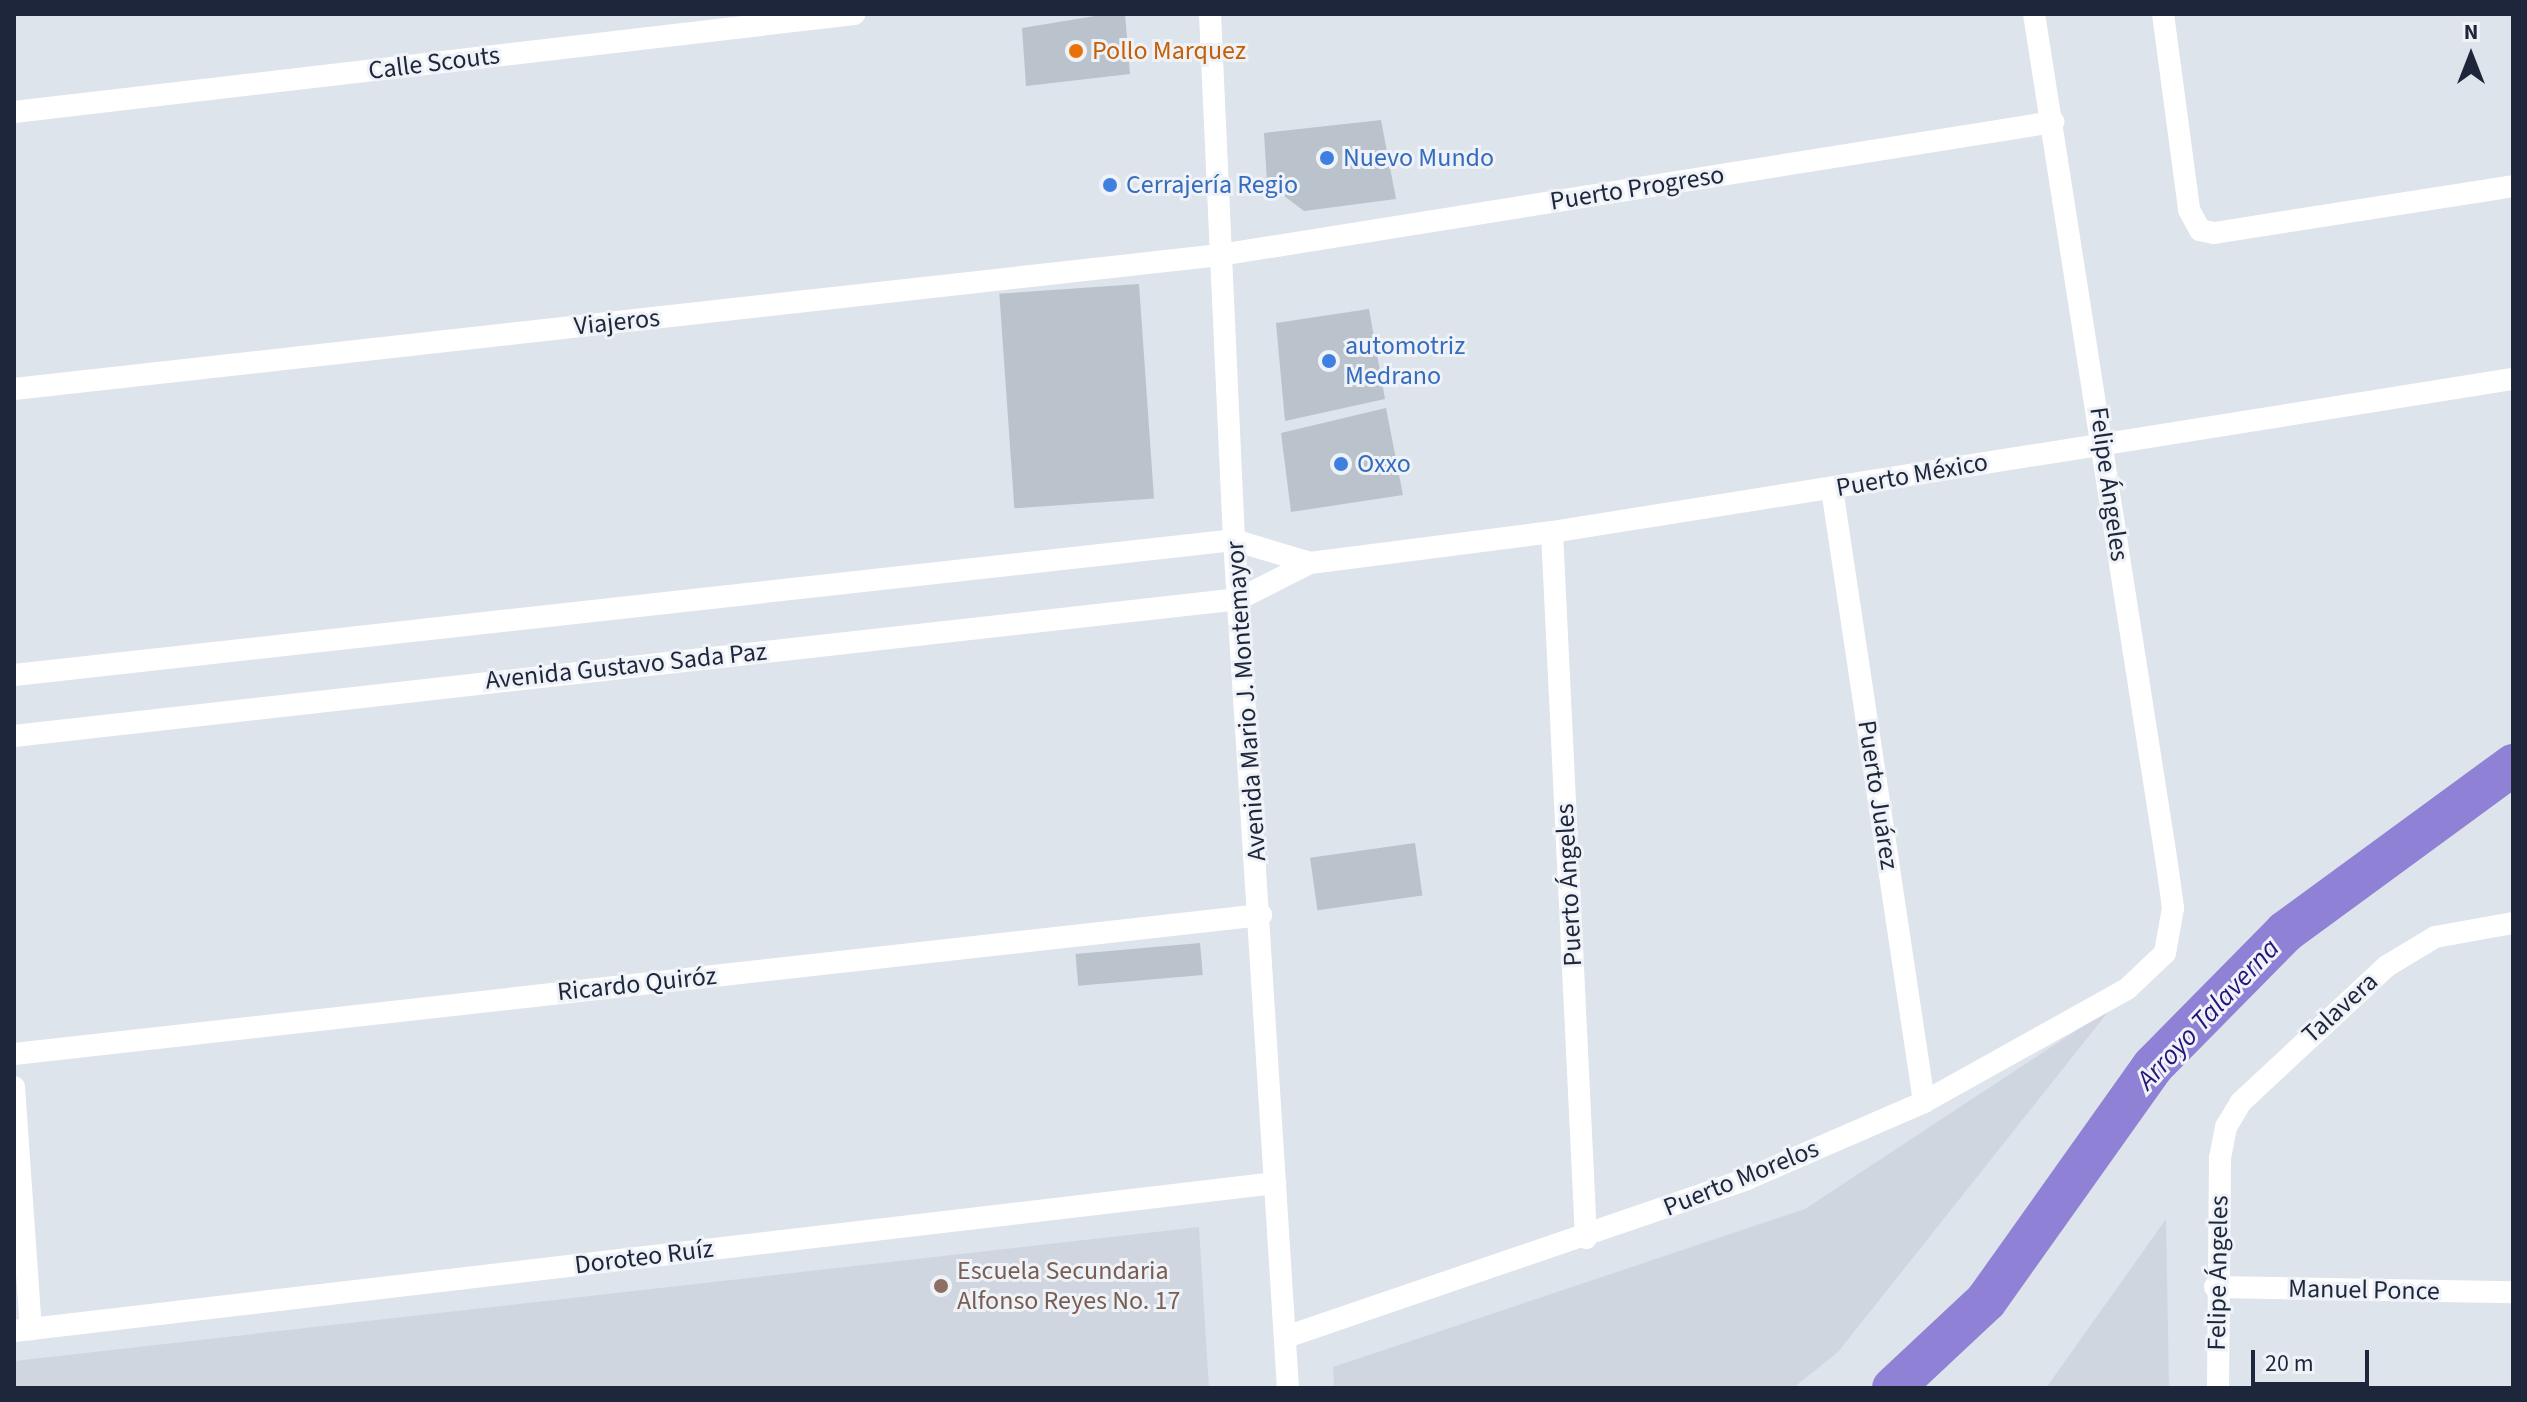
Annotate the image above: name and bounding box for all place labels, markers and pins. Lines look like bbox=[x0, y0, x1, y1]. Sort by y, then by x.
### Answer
place label: Pollo Marquez bbox=[1092, 35, 1246, 67]
marker: Pollo Marquez bbox=[1067, 42, 1085, 60]
place label: Nuevo Mundo bbox=[1343, 142, 1494, 174]
marker: Nuevo Mundo bbox=[1318, 149, 1336, 167]
place label: Cerrajería Regio bbox=[1126, 169, 1298, 201]
marker: Cerrajería Regio bbox=[1101, 176, 1119, 194]
place label: automotriz Medrano bbox=[1345, 330, 1465, 392]
marker: automotriz Medrano bbox=[1320, 352, 1338, 370]
place label: Oxxo bbox=[1357, 448, 1411, 480]
marker: Oxxo bbox=[1332, 455, 1350, 473]
place label: Escuela Secundaria Alfonso Reyes No. 17 bbox=[957, 1255, 1180, 1316]
marker: Escuela Secundaria Alfonso Reyes No. 17 bbox=[932, 1277, 950, 1295]

